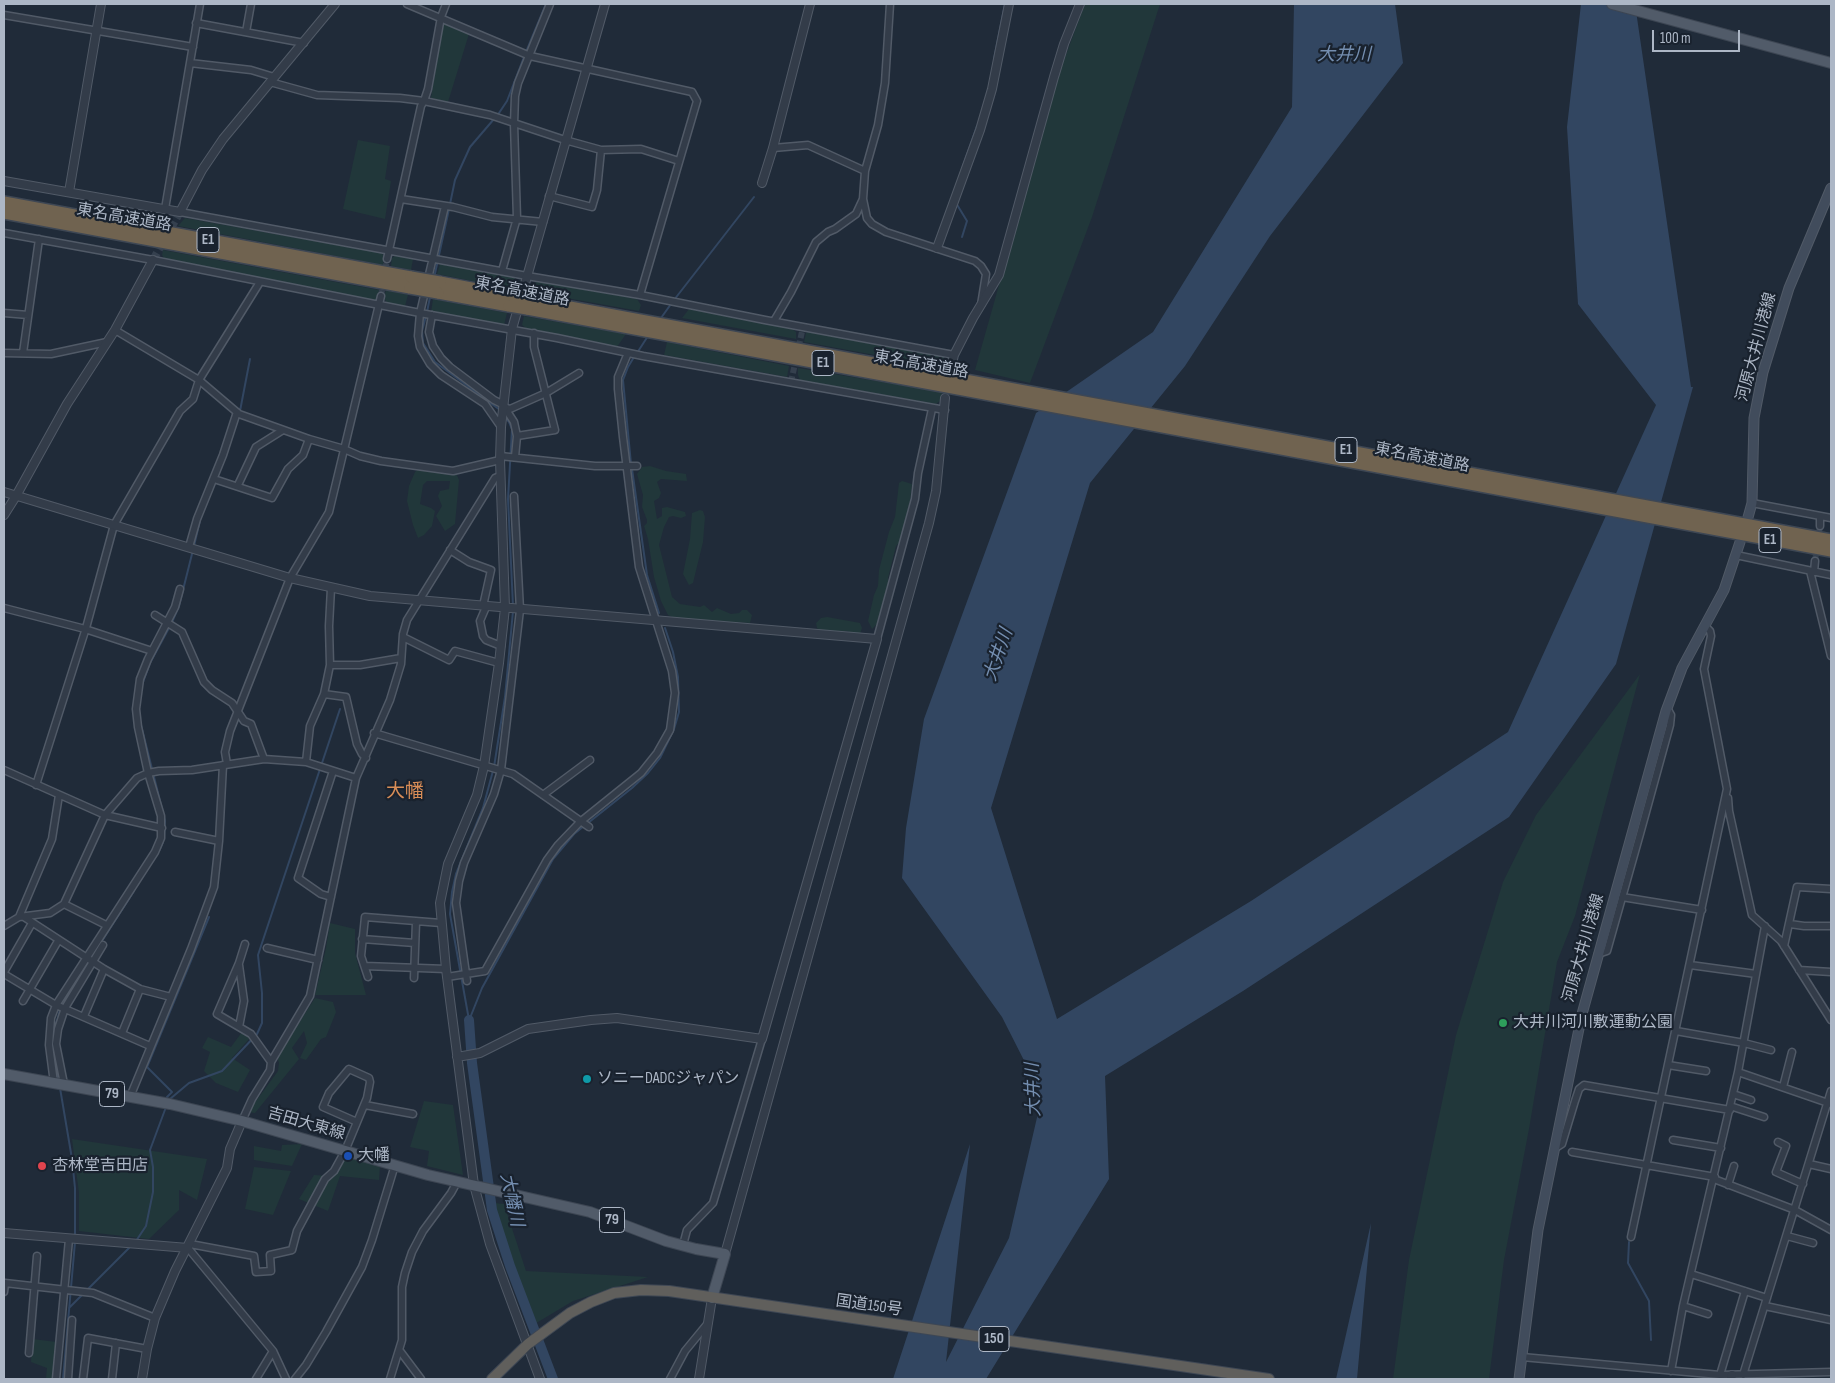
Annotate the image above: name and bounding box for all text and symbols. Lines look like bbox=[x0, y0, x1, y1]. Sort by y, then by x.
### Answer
scale bar bbox=[1655, 20, 1742, 52]
text: 100 m bbox=[1660, 29, 1691, 48]
water label: 大井川 bbox=[1317, 44, 1371, 66]
street label: 東名高速道路 bbox=[75, 200, 173, 236]
road number: E1 bbox=[197, 228, 219, 252]
street label: 東名高速道路 bbox=[473, 273, 571, 311]
street label: 河原大井川港線 bbox=[1733, 290, 1781, 404]
street label: 東名高速道路 bbox=[872, 347, 970, 383]
road number: E1 bbox=[812, 350, 834, 376]
road number: E1 bbox=[1335, 438, 1357, 462]
street label: 東名高速道路 bbox=[1373, 439, 1471, 477]
road number: E1 bbox=[1759, 528, 1781, 552]
water label: 大井川 bbox=[980, 626, 1018, 684]
district label: 大幡 bbox=[386, 781, 424, 803]
street label: 河原大井川港線 bbox=[1559, 892, 1609, 1004]
place label: 大井川河川敷運動公園 bbox=[1513, 1013, 1673, 1033]
marker: 大井川河川敷運動公園 bbox=[1497, 1017, 1509, 1029]
water label: 大井川 bbox=[1022, 1063, 1046, 1117]
place label: ソニーDADCジャパン bbox=[597, 1069, 739, 1089]
marker: ソニーDADCジャパン bbox=[581, 1073, 593, 1085]
road number: 79 bbox=[100, 1082, 124, 1106]
street label: 吉田大東線 bbox=[265, 1104, 347, 1144]
place label: 大幡 bbox=[358, 1146, 390, 1166]
marker: 大幡 bbox=[342, 1150, 354, 1162]
place label: 杏林堂吉田店 bbox=[52, 1156, 148, 1176]
marker: 杏林堂吉田店 bbox=[36, 1160, 48, 1172]
water label: 大幡川 bbox=[495, 1171, 527, 1229]
road number: 79 bbox=[600, 1208, 624, 1232]
street label: 国道150号 bbox=[834, 1292, 904, 1320]
road number: 150 bbox=[979, 1326, 1009, 1352]

